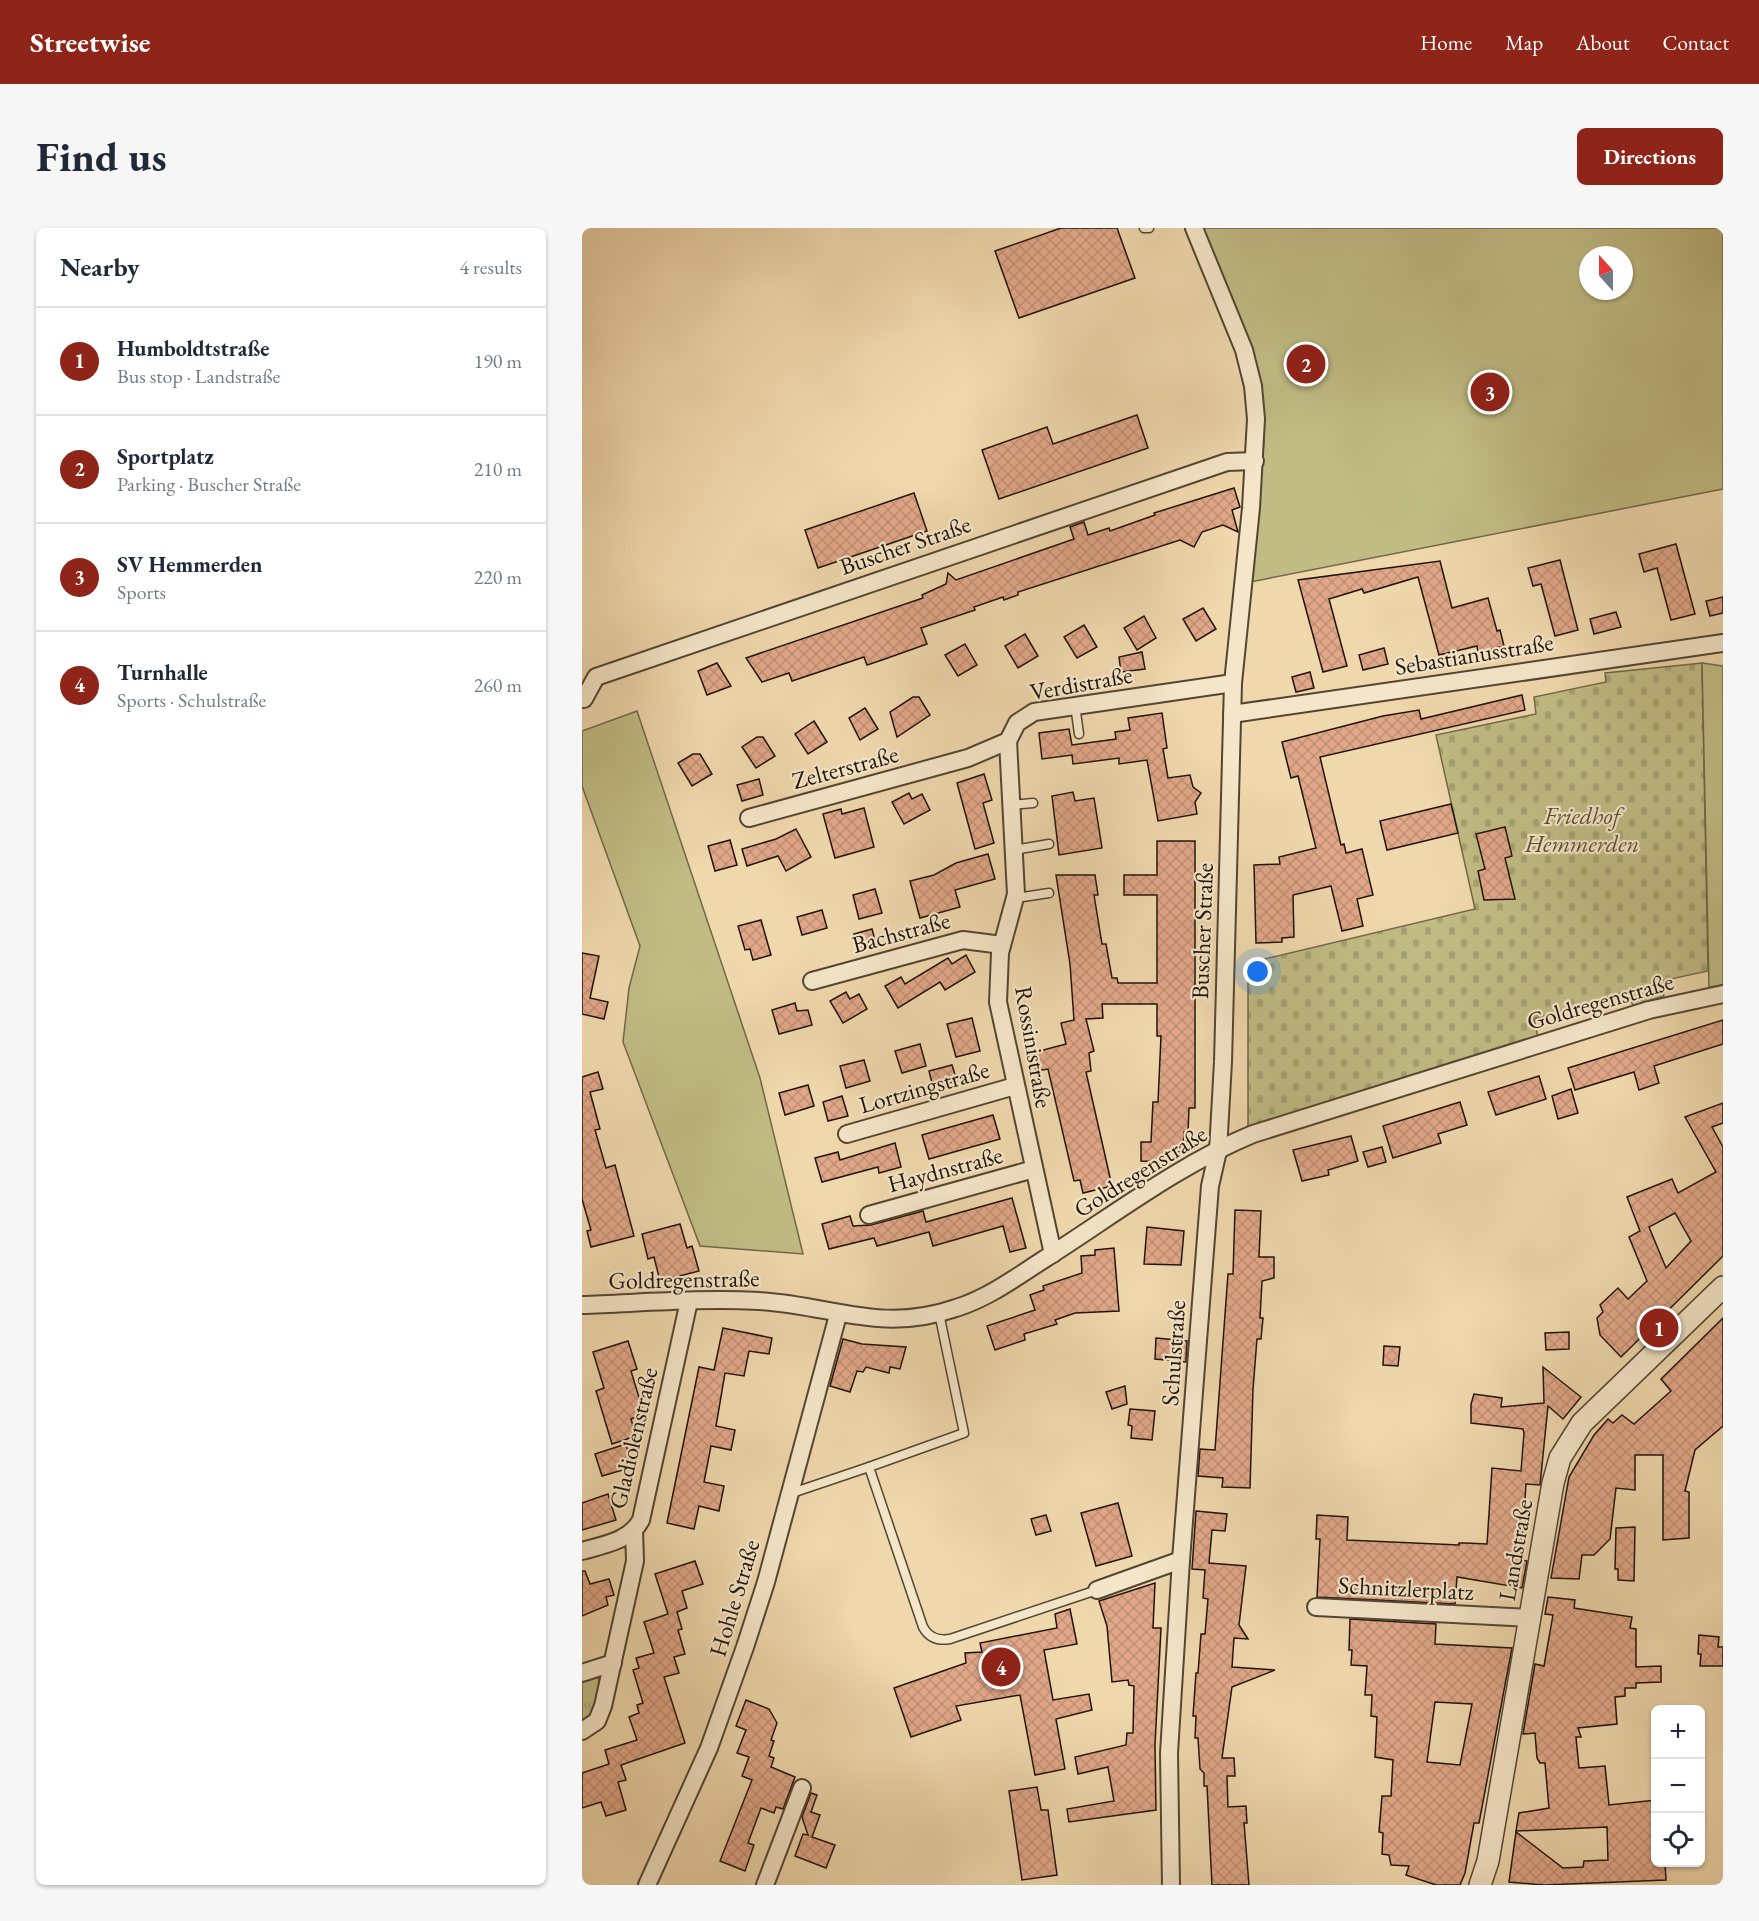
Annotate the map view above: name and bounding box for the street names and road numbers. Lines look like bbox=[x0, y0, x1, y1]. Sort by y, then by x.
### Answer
street label: Buscher Straße bbox=[835, 508, 975, 582]
street label: Sebastianusstraße bbox=[1392, 626, 1556, 682]
street label: Verdistraße bbox=[1027, 659, 1135, 707]
street label: Zelterstraße bbox=[788, 738, 902, 796]
street label: Buscher Straße bbox=[1184, 862, 1220, 1000]
street label: Bachstraße bbox=[849, 904, 953, 960]
street label: Goldregenstraße bbox=[1523, 965, 1677, 1037]
street label: Rossinistraße bbox=[1008, 984, 1060, 1110]
street label: Lortzingstraße bbox=[855, 1054, 993, 1120]
street label: Goldregenstraße bbox=[1068, 1118, 1212, 1224]
street label: Haydnstraße bbox=[884, 1139, 1006, 1199]
street label: Goldregenstraße bbox=[608, 1262, 760, 1296]
street label: Schulstraße bbox=[1154, 1299, 1192, 1407]
street label: Gladiolenstraße bbox=[602, 1364, 664, 1512]
street label: Landstraße bbox=[1491, 1497, 1539, 1603]
street label: Hohle Straße bbox=[701, 1536, 767, 1660]
street label: Schnitzlerplatz bbox=[1337, 1569, 1475, 1607]

